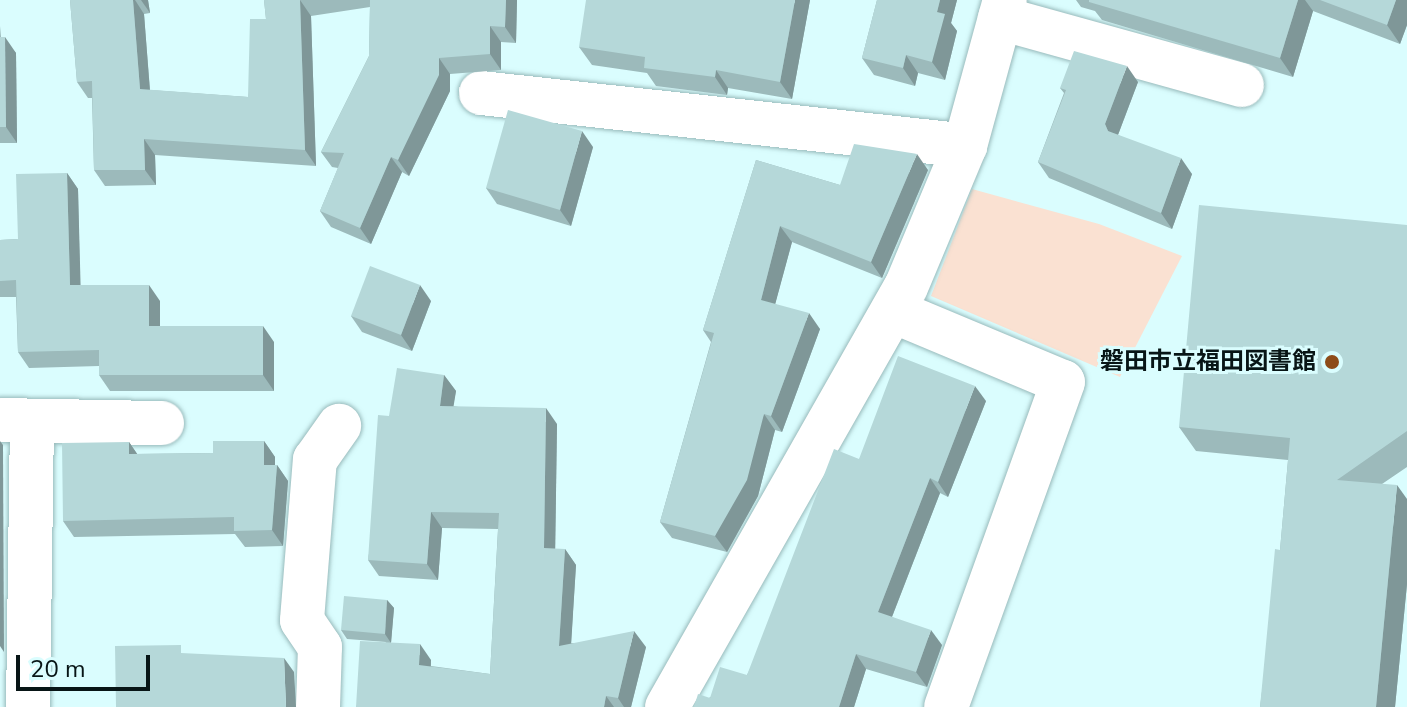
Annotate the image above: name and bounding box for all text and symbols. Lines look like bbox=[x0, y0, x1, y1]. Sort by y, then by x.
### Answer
place label: 磐田市立福田図書館 bbox=[1100, 348, 1316, 376]
marker: 磐田市立福田図書館 bbox=[1323, 353, 1341, 371]
scale bar bbox=[20, 639, 154, 689]
text: 20 m bbox=[30, 653, 86, 685]

